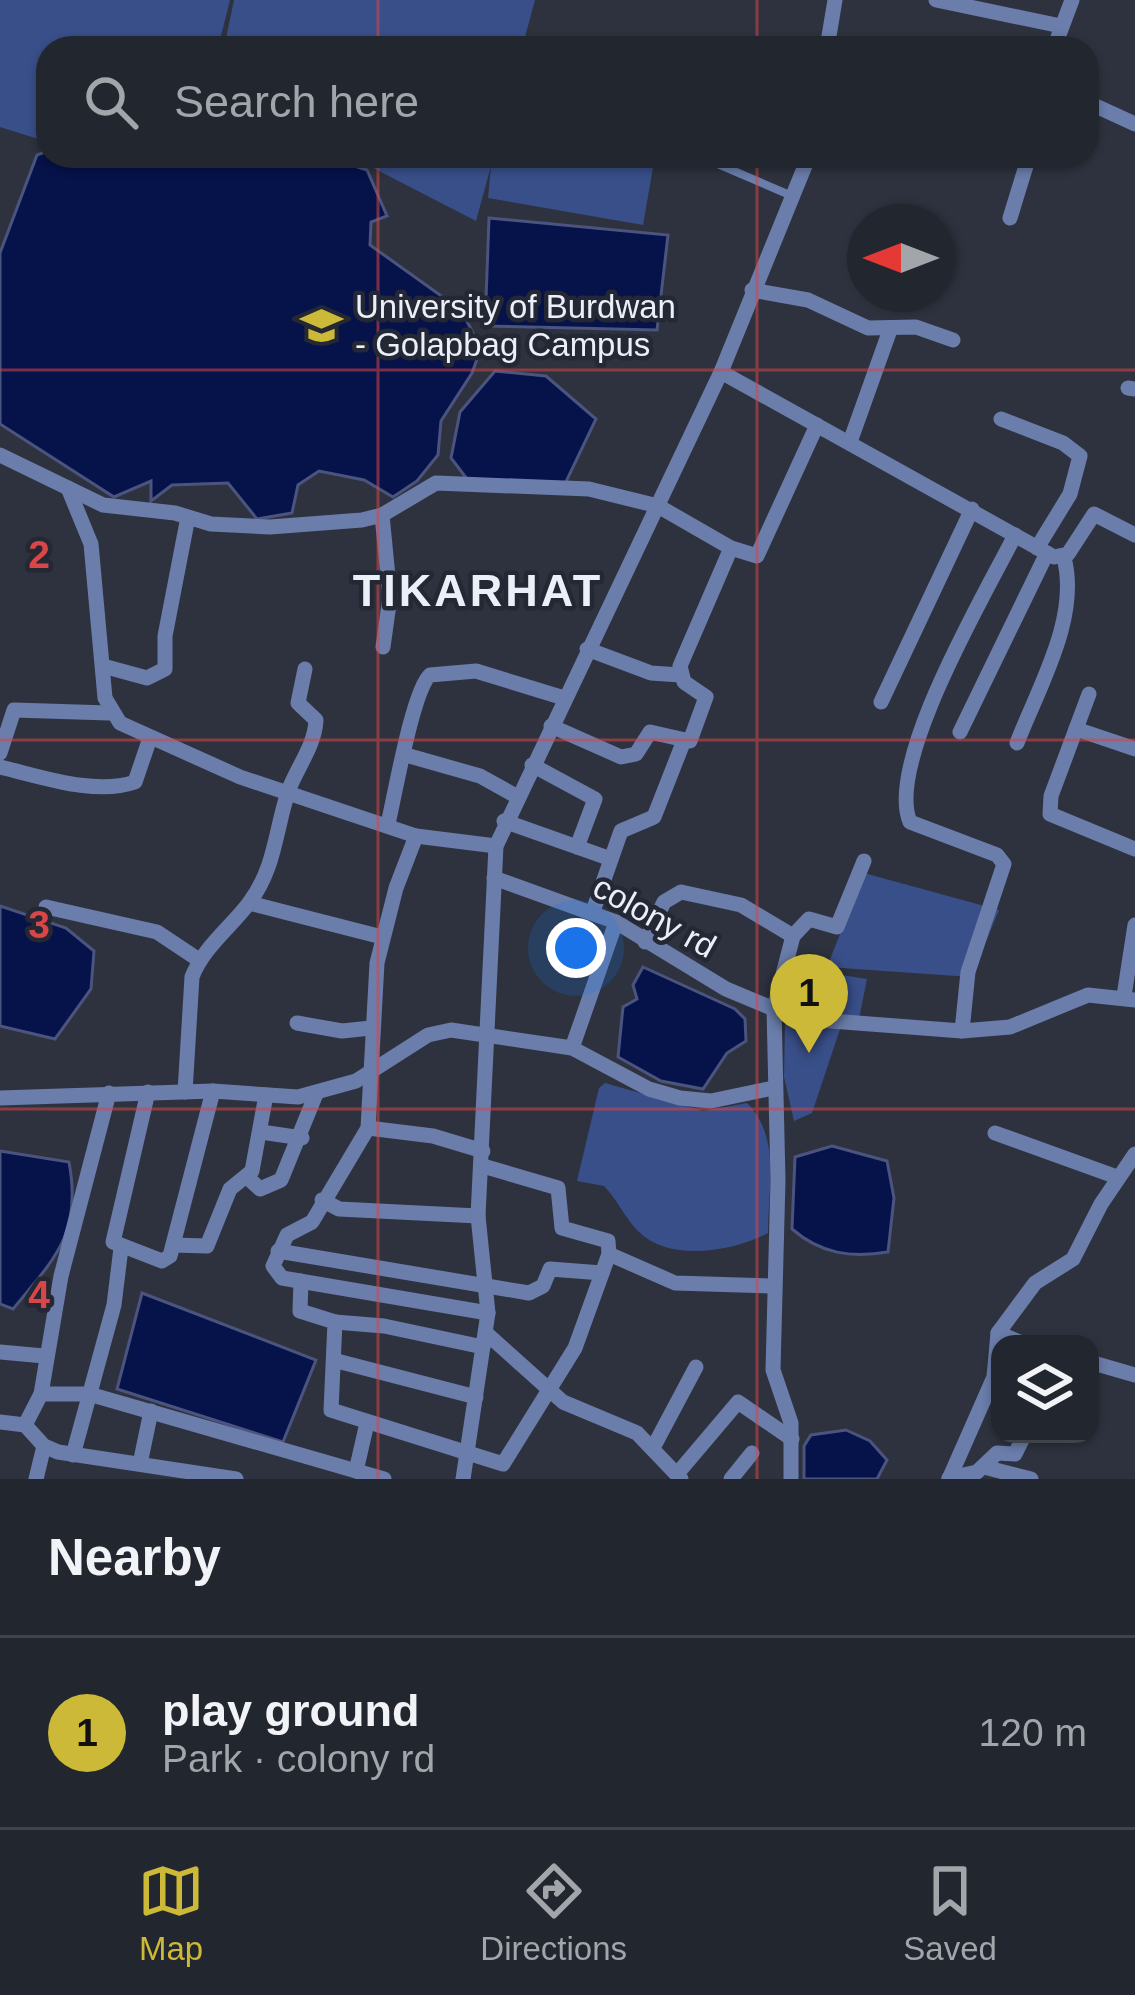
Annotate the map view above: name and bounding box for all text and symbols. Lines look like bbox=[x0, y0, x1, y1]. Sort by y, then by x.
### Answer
search box bbox=[36, 36, 1099, 168]
icon: search bbox=[78, 69, 144, 135]
text: Search here bbox=[174, 76, 419, 127]
north arrow bbox=[847, 204, 955, 312]
place label: University of Burdwan - Golapbag Campus bbox=[355, 288, 676, 363]
school or university icon: University of Burdwan - Golapbag Campus bbox=[298, 302, 344, 348]
text: 2 bbox=[28, 533, 50, 576]
district label: TIKARHAT bbox=[353, 565, 603, 616]
street label: colony rd bbox=[587, 868, 722, 965]
text: 3 bbox=[28, 903, 50, 946]
your location bbox=[546, 918, 606, 978]
pin: 1 bbox=[770, 954, 848, 1053]
text: 4 bbox=[28, 1273, 50, 1316]
map controls bbox=[991, 1335, 1099, 1443]
button: layers bbox=[991, 1335, 1099, 1443]
text: Nearby bbox=[48, 1529, 221, 1586]
text: play ground bbox=[162, 1685, 420, 1736]
text: 1 bbox=[76, 1711, 98, 1754]
text: 120 m bbox=[979, 1711, 1087, 1754]
text: Park · colony rd bbox=[162, 1737, 435, 1780]
tab: Map bbox=[138, 1858, 204, 1968]
tab: Directions bbox=[480, 1858, 627, 1968]
tab: Saved bbox=[903, 1858, 997, 1968]

